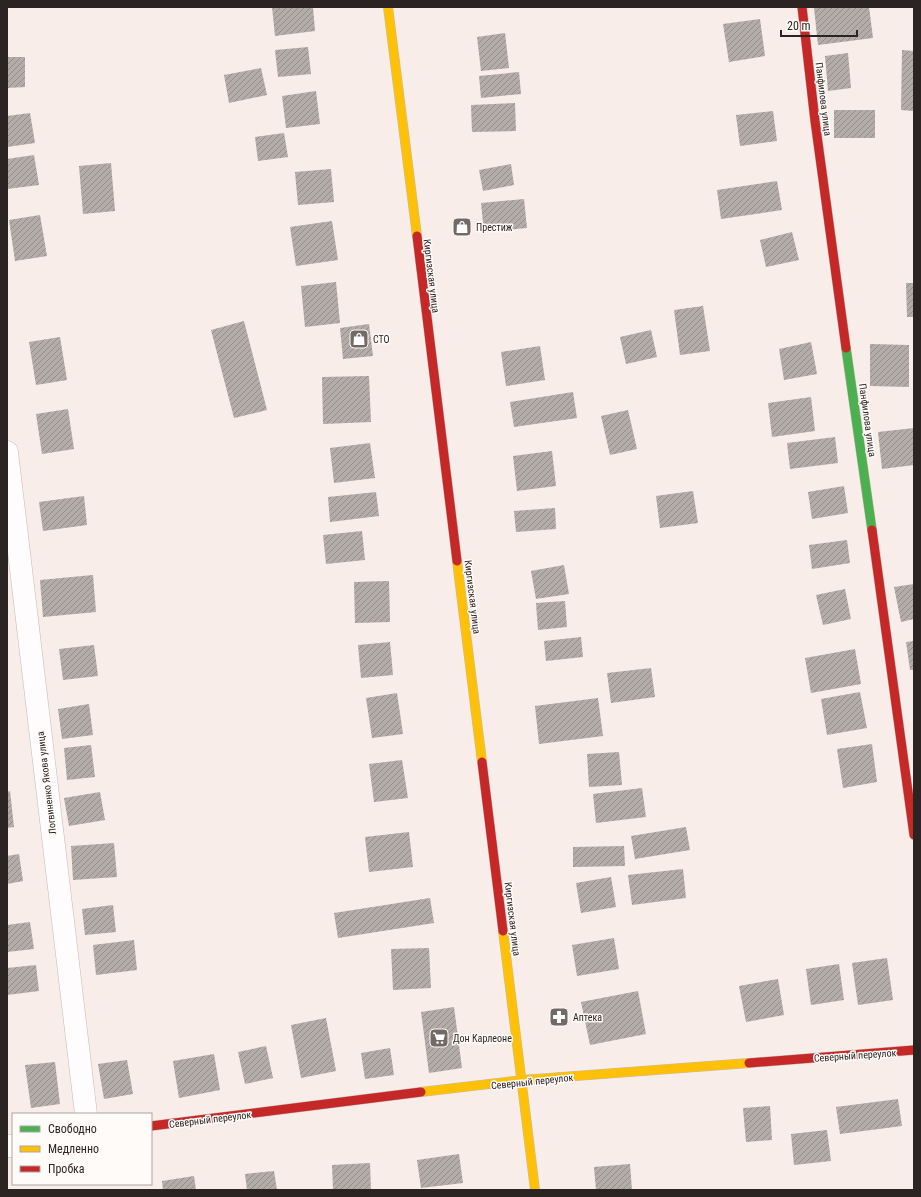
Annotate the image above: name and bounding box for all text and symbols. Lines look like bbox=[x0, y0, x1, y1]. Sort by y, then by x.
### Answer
scale bar bbox=[781, 12, 857, 38]
text: 20 m bbox=[787, 19, 811, 33]
street label: Панфилова улица bbox=[814, 62, 833, 137]
shop icon: Престиж bbox=[451, 216, 473, 238]
place label: Престиж bbox=[476, 222, 513, 233]
street label: Киргизская улица bbox=[422, 239, 442, 314]
shop icon: СТО bbox=[348, 328, 370, 350]
place label: СТО bbox=[373, 334, 390, 345]
street label: Панфилова улица bbox=[857, 383, 878, 458]
street label: Киргизская улица bbox=[463, 560, 483, 635]
street label: Логвиненко Якова улица bbox=[35, 731, 58, 835]
street label: Киргизская улица bbox=[503, 882, 523, 957]
pharmacy icon: Аптека bbox=[548, 1006, 570, 1028]
place label: Аптека bbox=[573, 1012, 602, 1023]
supermarket icon: Дон Карлеоне bbox=[428, 1027, 450, 1049]
place label: Дон Карлеоне bbox=[453, 1033, 512, 1044]
street label: Северный переулок bbox=[813, 1047, 897, 1064]
street label: Северный переулок bbox=[490, 1072, 574, 1091]
street label: Северный переулок bbox=[168, 1109, 252, 1130]
legend bbox=[12, 1113, 152, 1185]
text: Свободно bbox=[48, 1122, 97, 1136]
text: Медленно bbox=[48, 1142, 99, 1156]
text: Пробка bbox=[48, 1162, 85, 1176]

